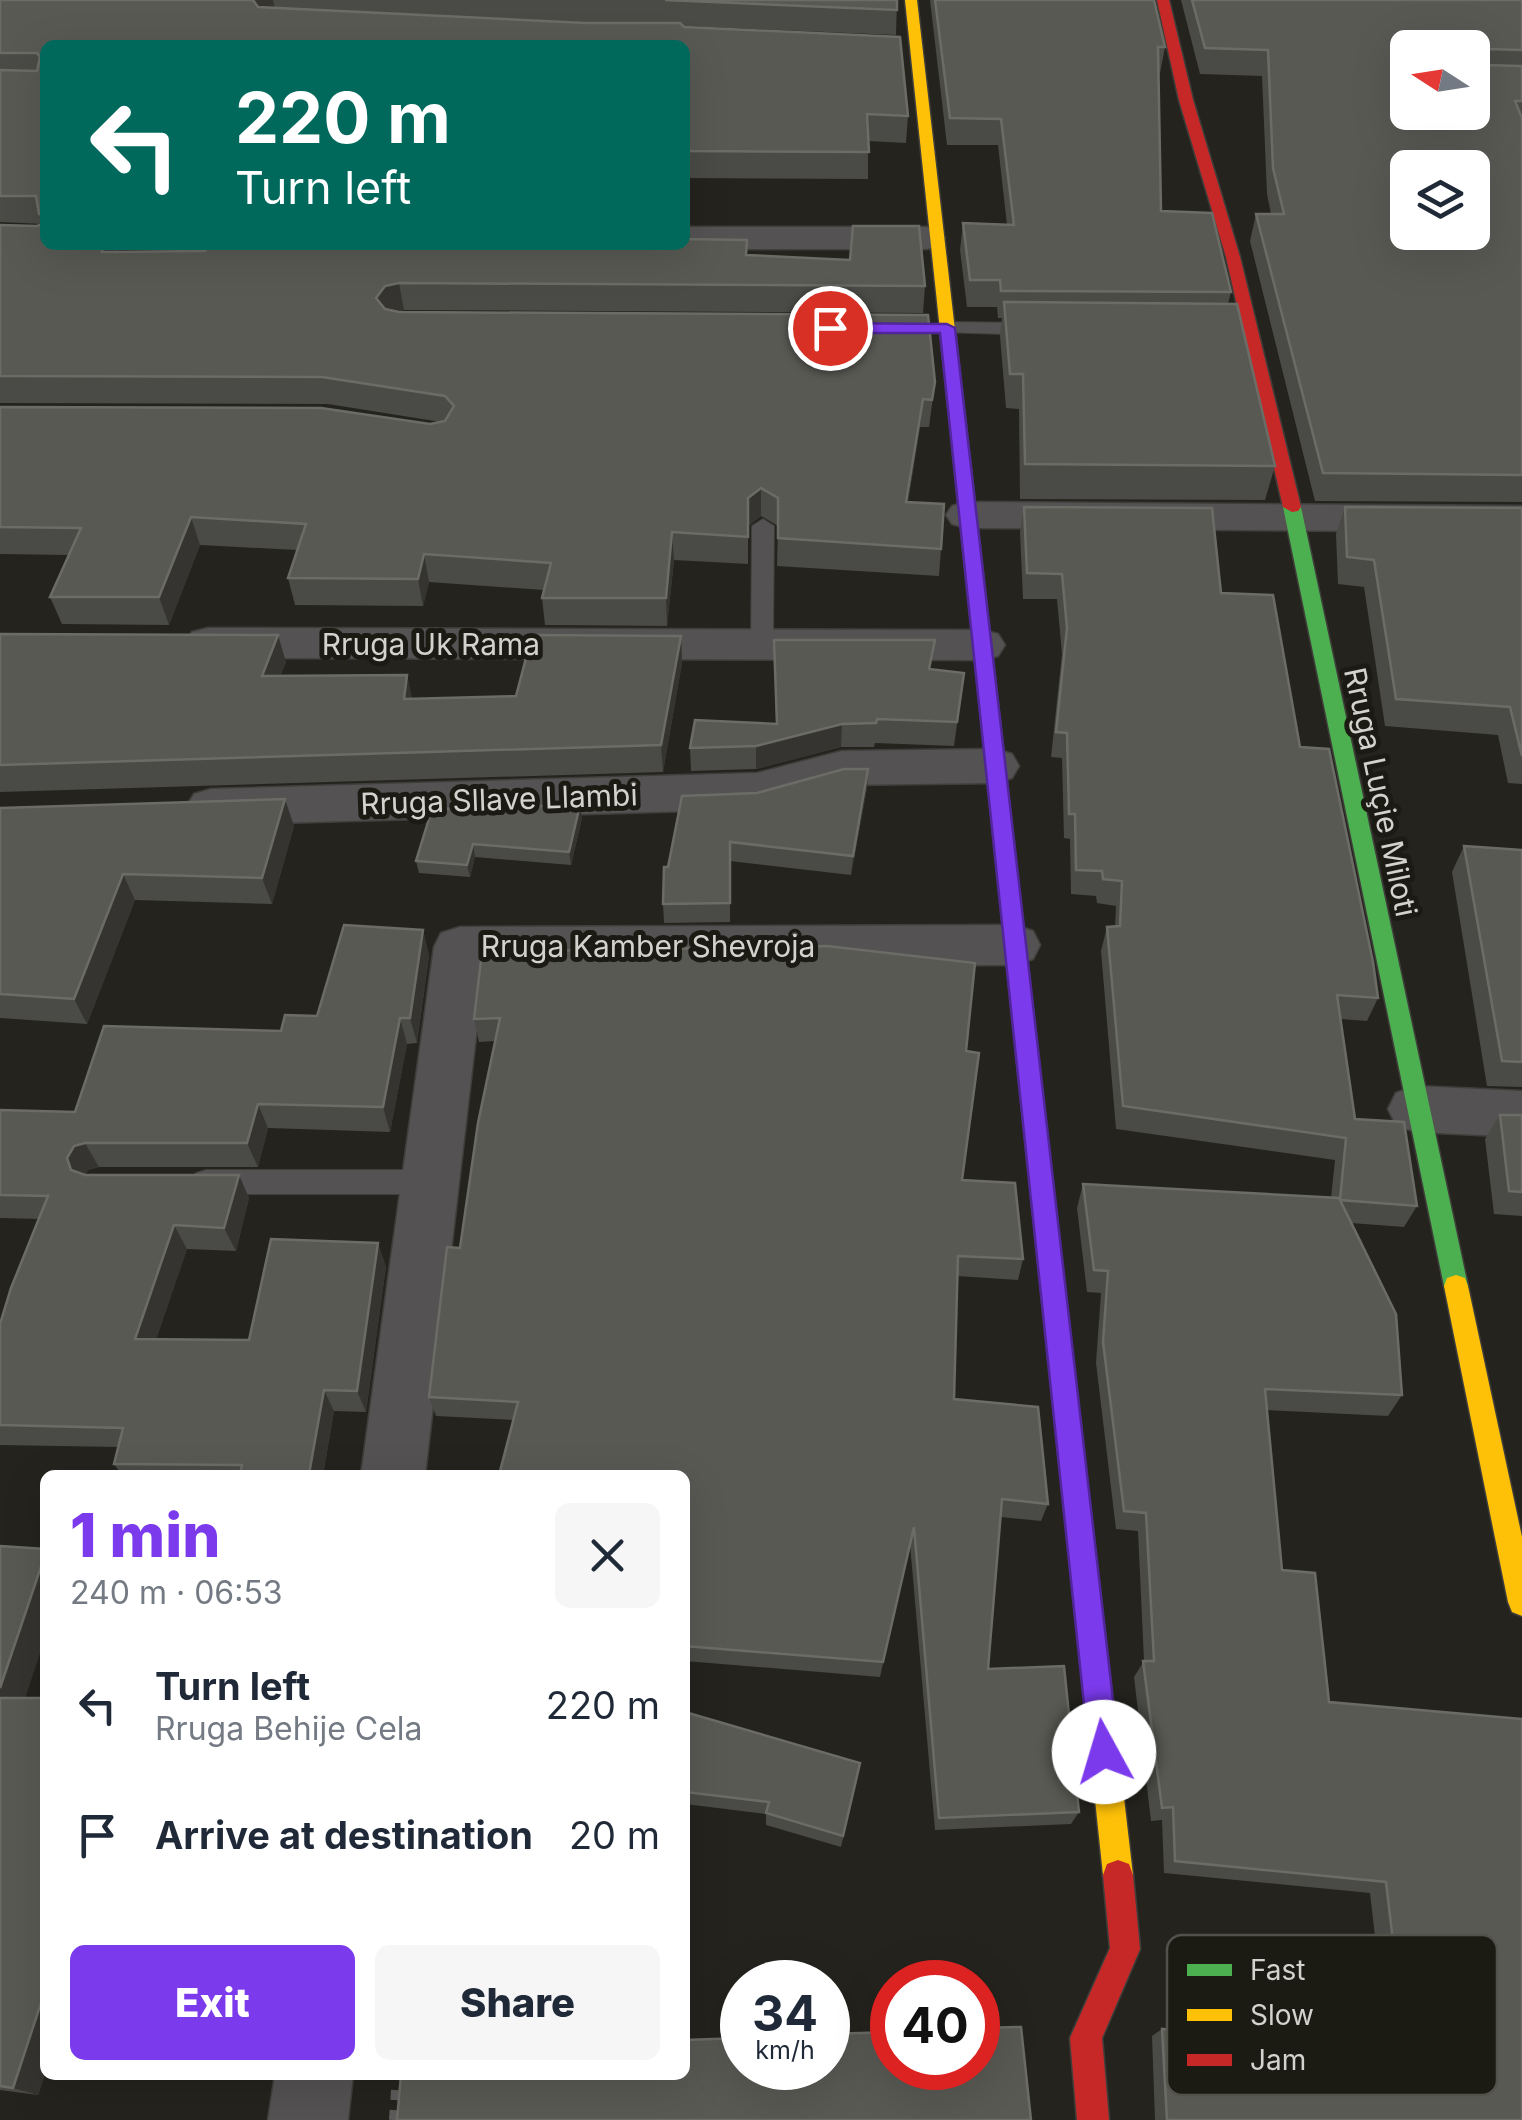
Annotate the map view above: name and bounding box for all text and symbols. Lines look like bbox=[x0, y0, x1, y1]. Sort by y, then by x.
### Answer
north arrow bbox=[1390, 30, 1490, 130]
map controls bbox=[1390, 30, 1490, 250]
text: 220 m bbox=[235, 75, 451, 160]
icon: left bbox=[70, 80, 200, 210]
button: layers bbox=[1390, 150, 1490, 250]
text: Turn left bbox=[235, 160, 411, 215]
pin bbox=[788, 286, 873, 371]
icon: arrive bbox=[803, 301, 858, 356]
street label: Rruga Uk Rama bbox=[322, 626, 540, 662]
street label: Rruga Luçie Miloti bbox=[1337, 664, 1425, 920]
street label: Rruga Sllave Llambi bbox=[360, 776, 638, 822]
street label: Rruga Kamber Shevroja bbox=[481, 928, 815, 964]
text: 1 min bbox=[70, 1499, 220, 1571]
button: close bbox=[555, 1503, 660, 1608]
text: 240 m · 06:53 bbox=[70, 1573, 283, 1612]
text: Turn left bbox=[155, 1663, 310, 1709]
icon: left bbox=[70, 1678, 125, 1733]
text: 220 m bbox=[546, 1682, 660, 1728]
position arrow bbox=[1052, 1700, 1156, 1804]
text: Rruga Behije Cela bbox=[155, 1709, 423, 1748]
icon: arrive bbox=[70, 1808, 125, 1863]
text: Arrive at destination bbox=[155, 1812, 533, 1858]
text: 20 m bbox=[569, 1812, 660, 1858]
legend bbox=[1167, 1935, 1497, 2095]
button: Exit bbox=[70, 1945, 355, 2060]
button: Share bbox=[375, 1945, 660, 2060]
text: Fast bbox=[1250, 1953, 1306, 1987]
speed limit sign: 40 bbox=[870, 1960, 1000, 2090]
text: 34 bbox=[752, 1983, 818, 2043]
text: Slow bbox=[1250, 1998, 1314, 2032]
text: km/h bbox=[755, 2035, 815, 2065]
text: Jam bbox=[1250, 2043, 1306, 2077]

